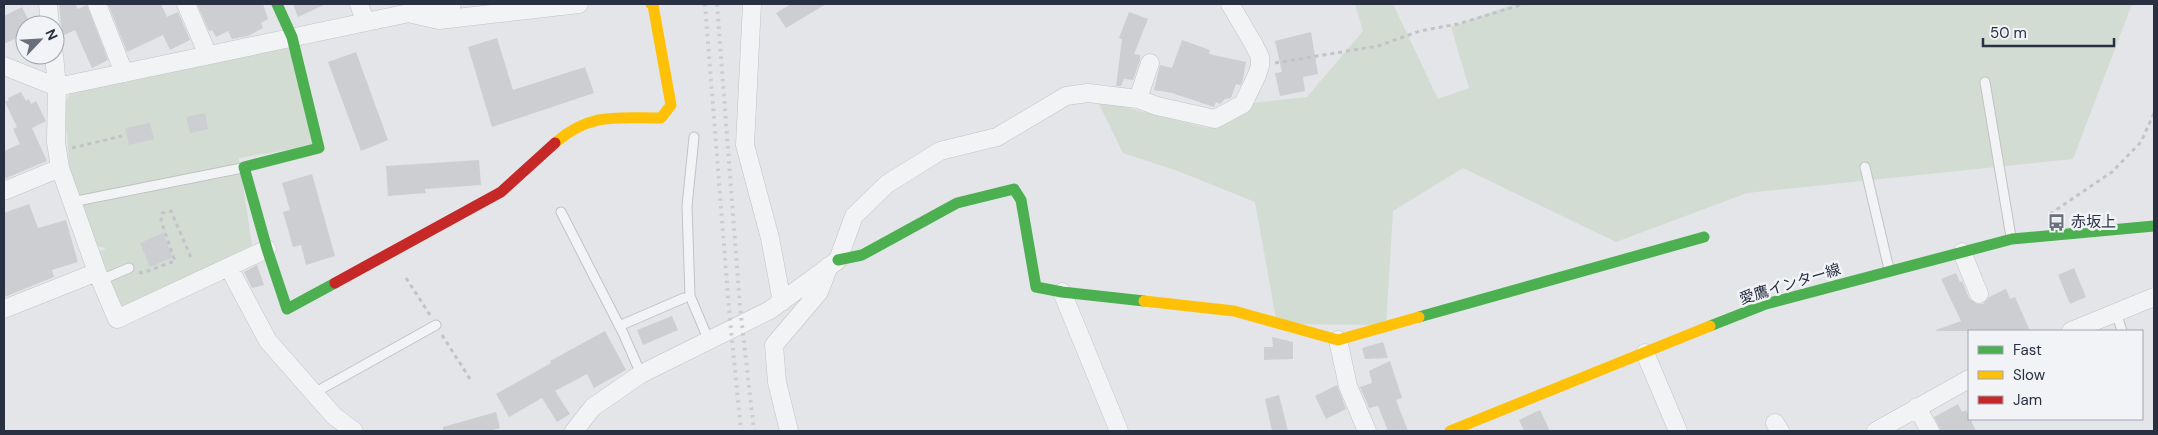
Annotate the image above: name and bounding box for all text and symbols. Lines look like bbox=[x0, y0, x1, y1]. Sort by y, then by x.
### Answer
north arrow bbox=[15, 15, 65, 65]
scale bar bbox=[1983, 15, 2114, 47]
text: 50 m bbox=[1990, 23, 2027, 43]
text: N bbox=[41, 26, 62, 43]
bus stop icon: 赤坂上 bbox=[2047, 212, 2067, 232]
place label: 赤坂上 bbox=[2071, 212, 2116, 232]
street label: 愛鷹インター線 bbox=[1737, 259, 1843, 309]
legend bbox=[1968, 330, 2143, 420]
text: Fast bbox=[2013, 340, 2042, 360]
text: Slow bbox=[2013, 365, 2046, 385]
text: Jam bbox=[2013, 390, 2042, 410]

